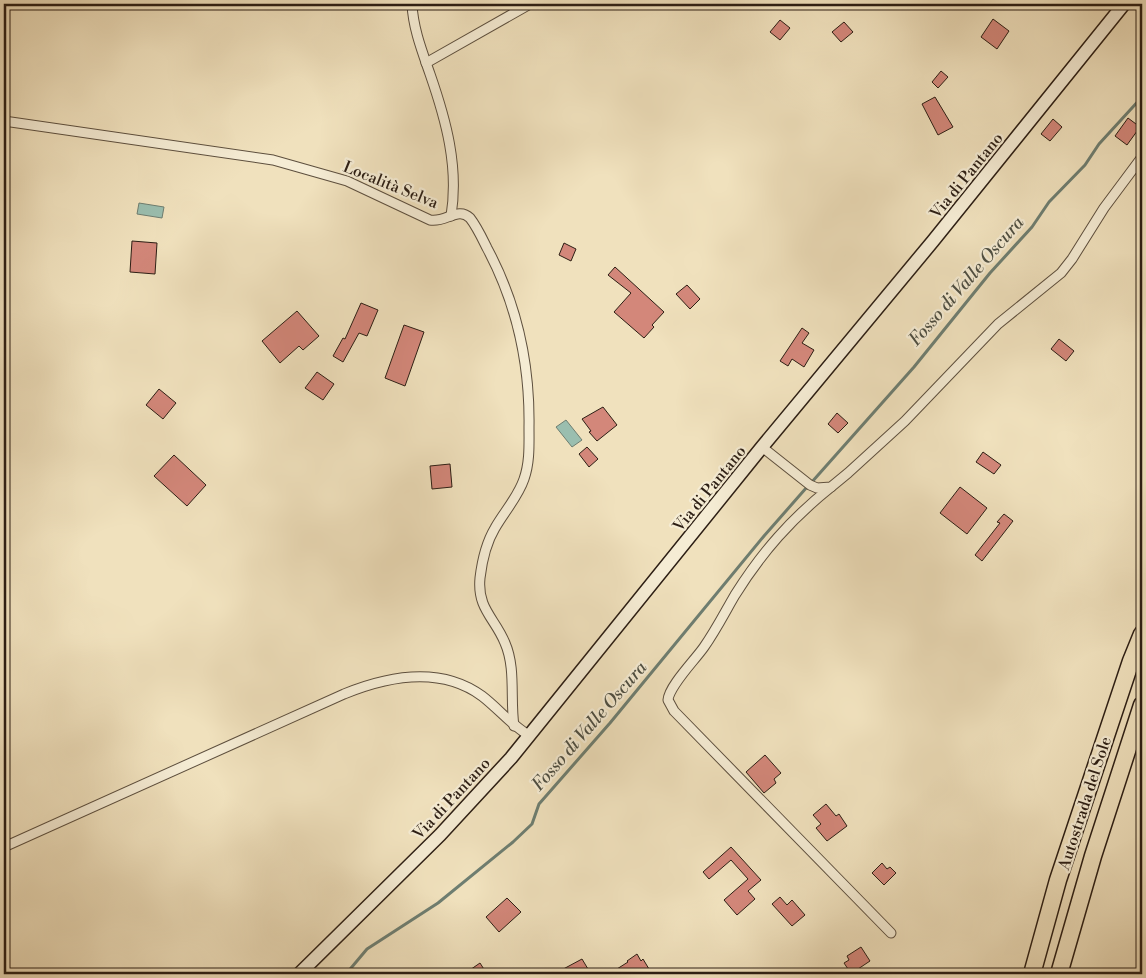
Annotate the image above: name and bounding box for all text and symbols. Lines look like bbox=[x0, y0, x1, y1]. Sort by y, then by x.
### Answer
street label: Via di Pantano bbox=[925, 128, 1008, 224]
street label: Località Selva bbox=[340, 157, 442, 213]
water label: Fosso di Valle Oscura bbox=[904, 211, 1030, 351]
street label: Via di Pantano bbox=[668, 441, 751, 537]
water label: Fosso di Valle Oscura bbox=[527, 656, 653, 796]
street label: Autostrada del Sole bbox=[1054, 734, 1116, 873]
street label: Via di Pantano bbox=[408, 753, 495, 845]

